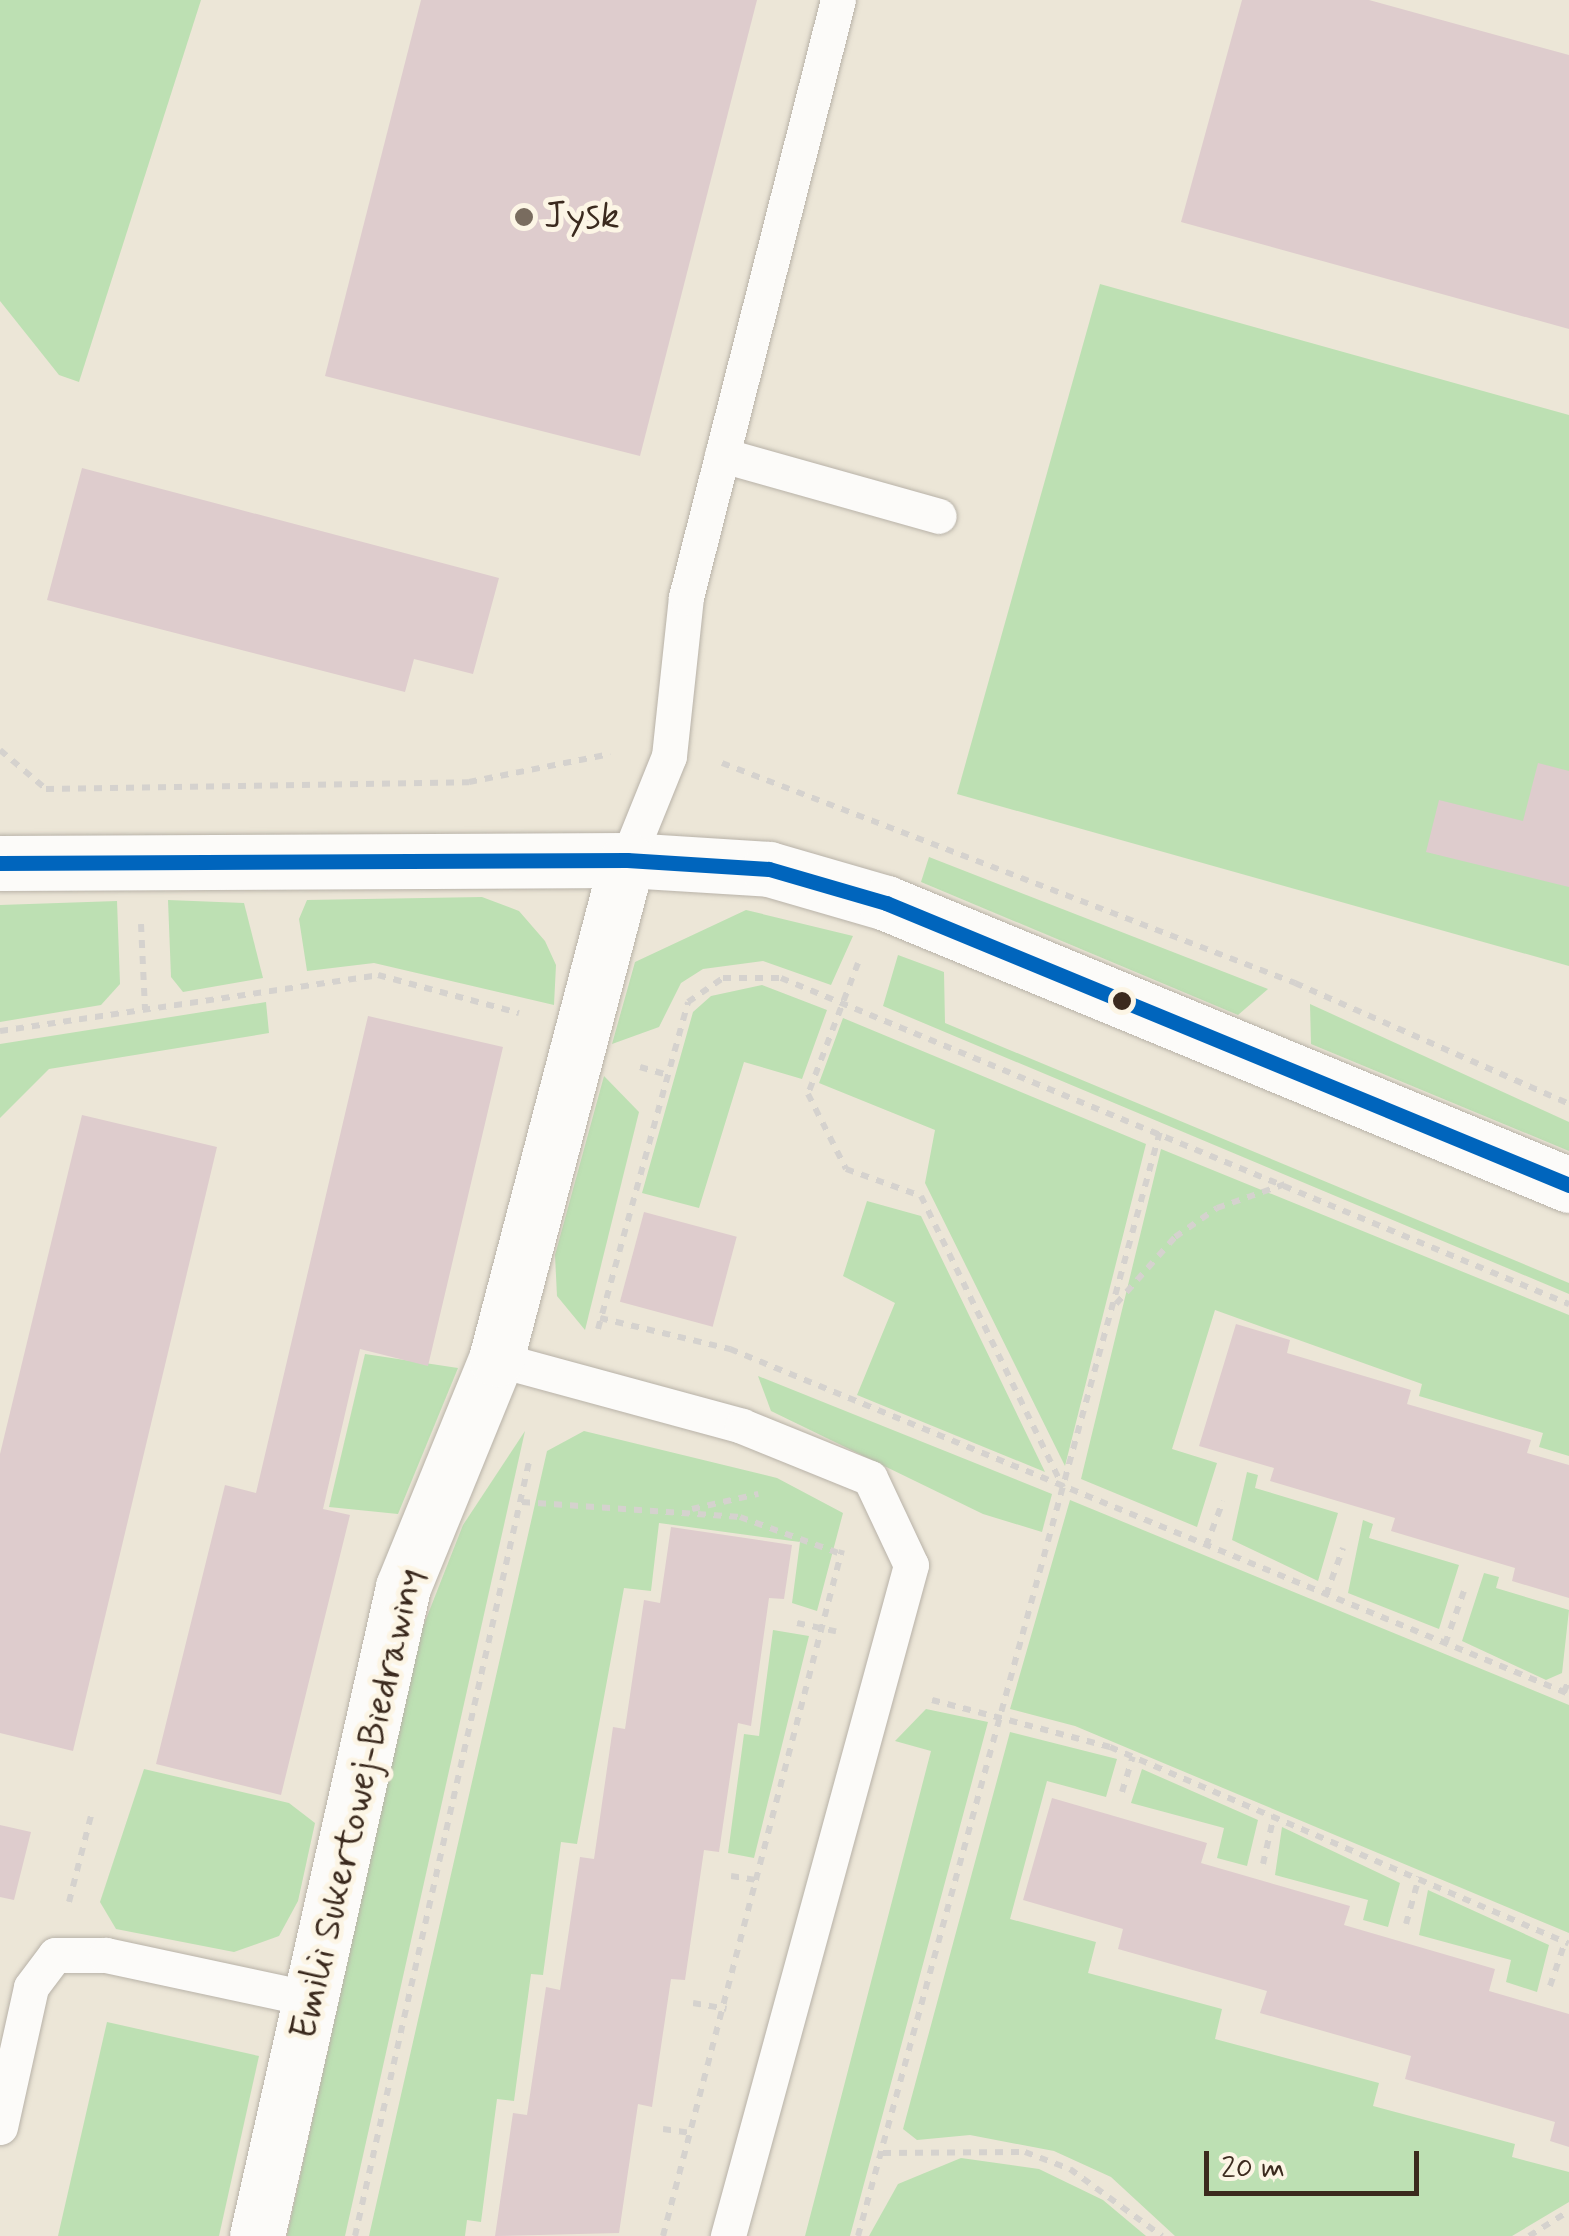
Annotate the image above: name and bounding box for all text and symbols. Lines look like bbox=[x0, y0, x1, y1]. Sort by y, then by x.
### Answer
place label: Jysk bbox=[544, 194, 620, 240]
marker: Jysk bbox=[513, 206, 535, 228]
unlabelled marker bbox=[1112, 991, 1132, 1011]
street label: Emilii Sukertowej-Biedrawiny bbox=[281, 1563, 435, 2045]
scale bar bbox=[1209, 2131, 1424, 2193]
text: 20 m bbox=[1221, 2149, 1285, 2188]

